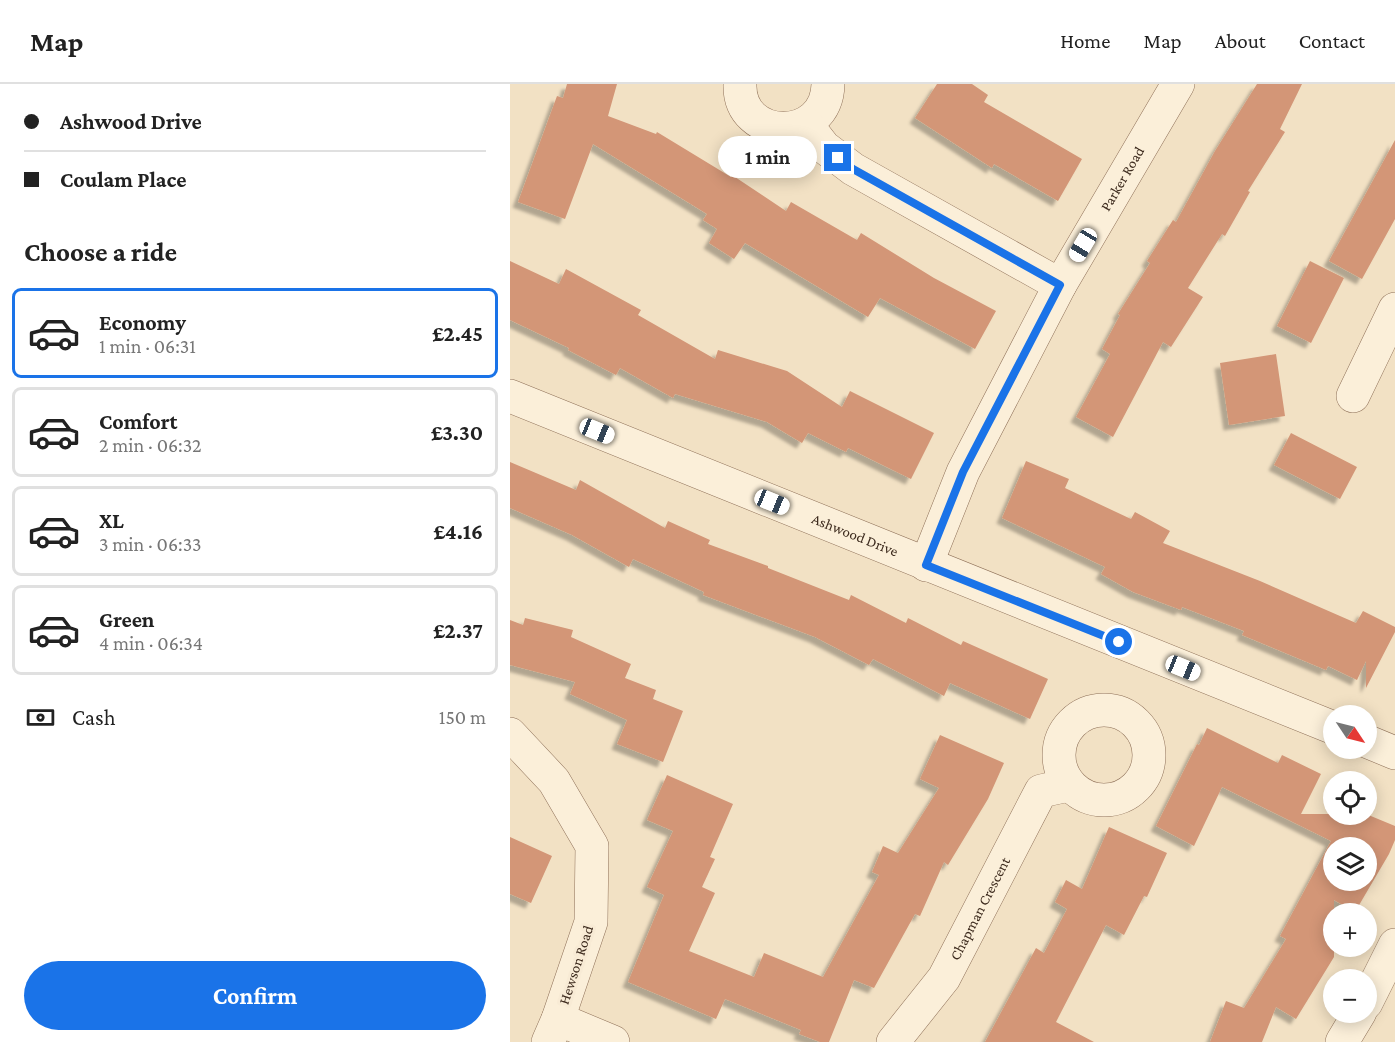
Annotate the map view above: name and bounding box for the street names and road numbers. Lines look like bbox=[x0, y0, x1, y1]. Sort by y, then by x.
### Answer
street label: Parker Road bbox=[1097, 144, 1148, 214]
street label: Ashwood Drive bbox=[810, 510, 901, 560]
street label: Chapman Crescent bbox=[947, 854, 1014, 963]
street label: Hewson Road bbox=[556, 923, 596, 1006]

